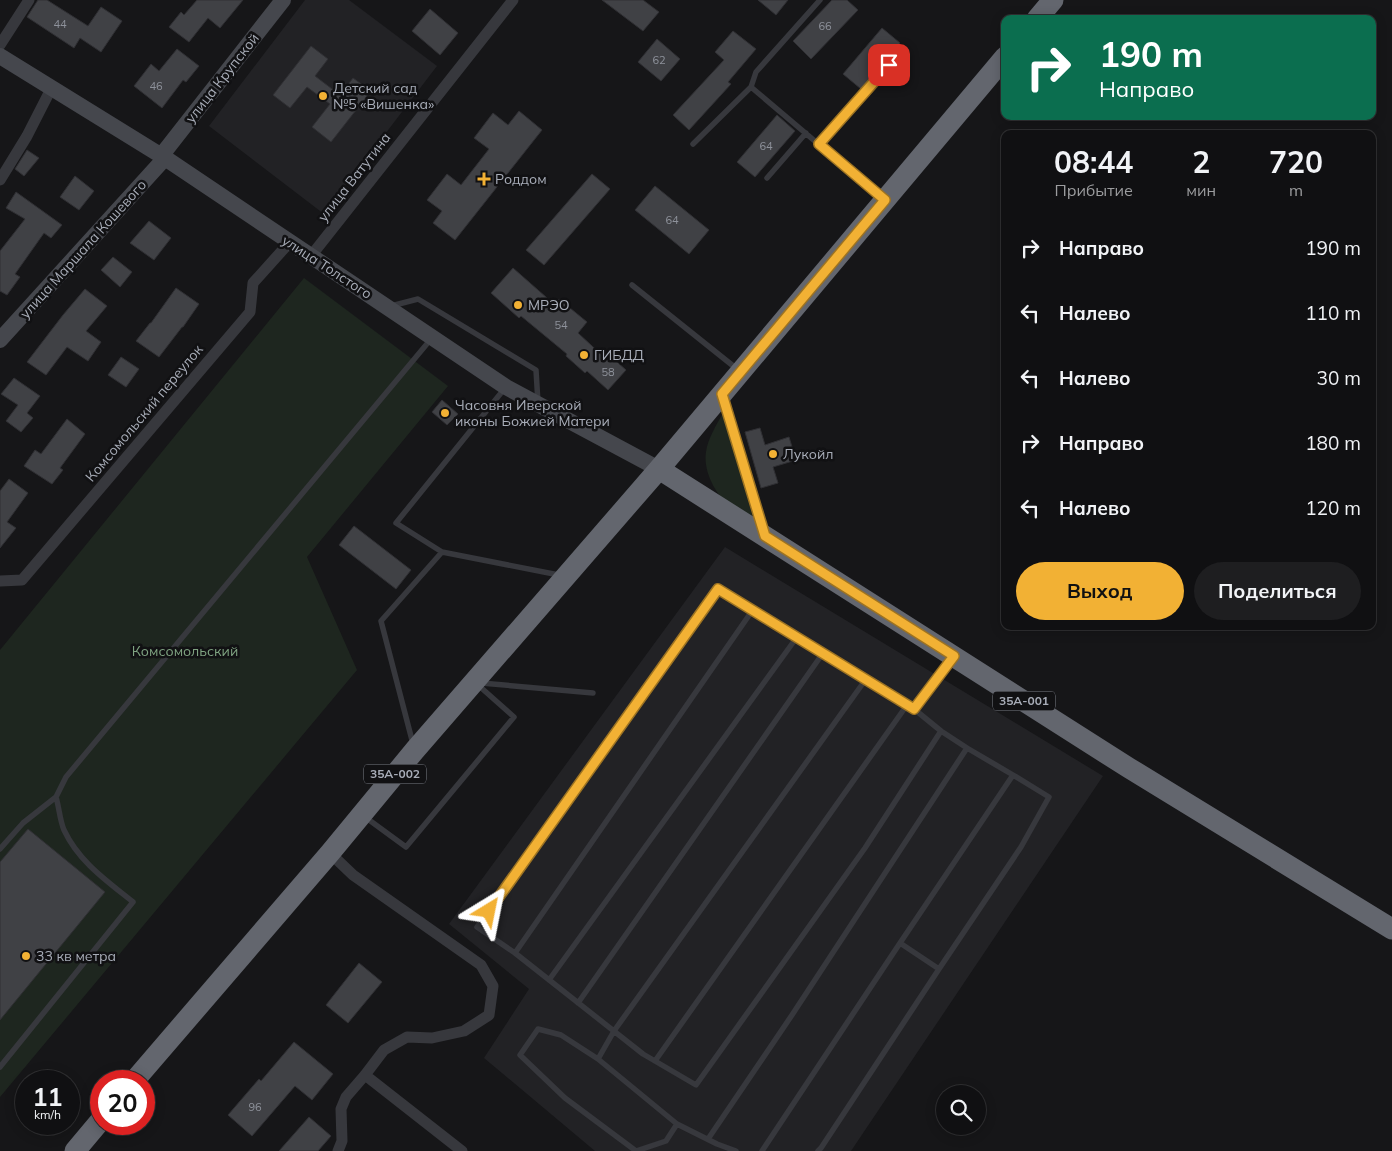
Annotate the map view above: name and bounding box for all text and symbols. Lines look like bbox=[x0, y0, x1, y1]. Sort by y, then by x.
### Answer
house number: 44 bbox=[53, 17, 67, 31]
house number: 66 bbox=[818, 19, 832, 33]
street label: улица Крупской bbox=[181, 29, 263, 127]
text: 190 m bbox=[1099, 32, 1203, 76]
icon: right bbox=[1016, 35, 1081, 100]
pin bbox=[868, 44, 910, 86]
icon: arrive bbox=[875, 51, 903, 79]
house number: 62 bbox=[652, 53, 666, 67]
text: Направо bbox=[1099, 75, 1194, 103]
house number: 46 bbox=[149, 79, 163, 93]
place label: Детский сад №5 «Вишенка» bbox=[333, 79, 434, 113]
marker: Детский сад №5 «Вишенка» bbox=[317, 90, 329, 102]
street label: улица Ватутина bbox=[314, 129, 394, 225]
house number: 64 bbox=[759, 139, 773, 153]
text: 08:44 bbox=[1054, 143, 1133, 181]
text: 2 bbox=[1192, 143, 1210, 181]
text: 720 bbox=[1269, 143, 1323, 181]
place label: Роддом bbox=[495, 170, 547, 188]
marker: Роддом bbox=[477, 172, 491, 186]
street label: улица Маршала Кошевого bbox=[16, 176, 150, 322]
text: Прибытие bbox=[1054, 180, 1133, 200]
text: мин bbox=[1186, 180, 1216, 200]
text: m bbox=[1289, 180, 1303, 200]
house number: 64 bbox=[665, 213, 679, 227]
street label: улица Толстого bbox=[279, 231, 375, 303]
icon: right bbox=[1016, 234, 1044, 262]
text: Направо bbox=[1059, 236, 1144, 260]
text: 190 m bbox=[1305, 236, 1361, 260]
place label: МРЭО bbox=[528, 296, 570, 314]
marker: МРЭО bbox=[512, 299, 524, 311]
icon: left bbox=[1016, 299, 1044, 327]
text: Налево bbox=[1059, 301, 1131, 325]
text: 110 m bbox=[1305, 301, 1361, 325]
house number: 54 bbox=[554, 318, 568, 332]
street label: Комсомольский переулок bbox=[81, 340, 207, 485]
place label: ГИБДД bbox=[594, 346, 644, 364]
marker: ГИБДД bbox=[578, 349, 590, 361]
icon: left bbox=[1016, 364, 1044, 392]
house number: 58 bbox=[601, 365, 615, 379]
text: Налево bbox=[1059, 366, 1131, 390]
text: 30 m bbox=[1317, 366, 1361, 390]
place label: Часовня Иверской иконы Божией Матери bbox=[455, 396, 610, 430]
marker: Часовня Иверской иконы Божией Матери bbox=[439, 407, 451, 419]
icon: right bbox=[1016, 429, 1044, 457]
text: Направо bbox=[1059, 431, 1144, 455]
text: 180 m bbox=[1305, 431, 1361, 455]
place label: Лукойл bbox=[783, 445, 833, 463]
marker: Лукойл bbox=[767, 448, 779, 460]
icon: left bbox=[1016, 494, 1044, 522]
text: Налево bbox=[1059, 496, 1131, 520]
text: 120 m bbox=[1305, 496, 1361, 520]
button: Выход bbox=[1016, 562, 1184, 620]
button: Поделиться bbox=[1194, 562, 1361, 620]
park label: Комсомольский bbox=[132, 642, 238, 660]
road number: 35А-001 bbox=[993, 691, 1055, 710]
road number: 35А-002 bbox=[364, 764, 426, 784]
position arrow bbox=[462, 884, 514, 936]
place label: 33 кв метра bbox=[36, 947, 116, 965]
marker: 33 кв метра bbox=[20, 950, 32, 962]
speed limit sign: 20 bbox=[90, 1070, 155, 1135]
text: 11 bbox=[32, 1081, 63, 1112]
map controls bbox=[936, 1085, 986, 1135]
button: search bbox=[936, 1085, 986, 1135]
house number: 96 bbox=[248, 1100, 262, 1114]
text: km/h bbox=[34, 1107, 61, 1122]

